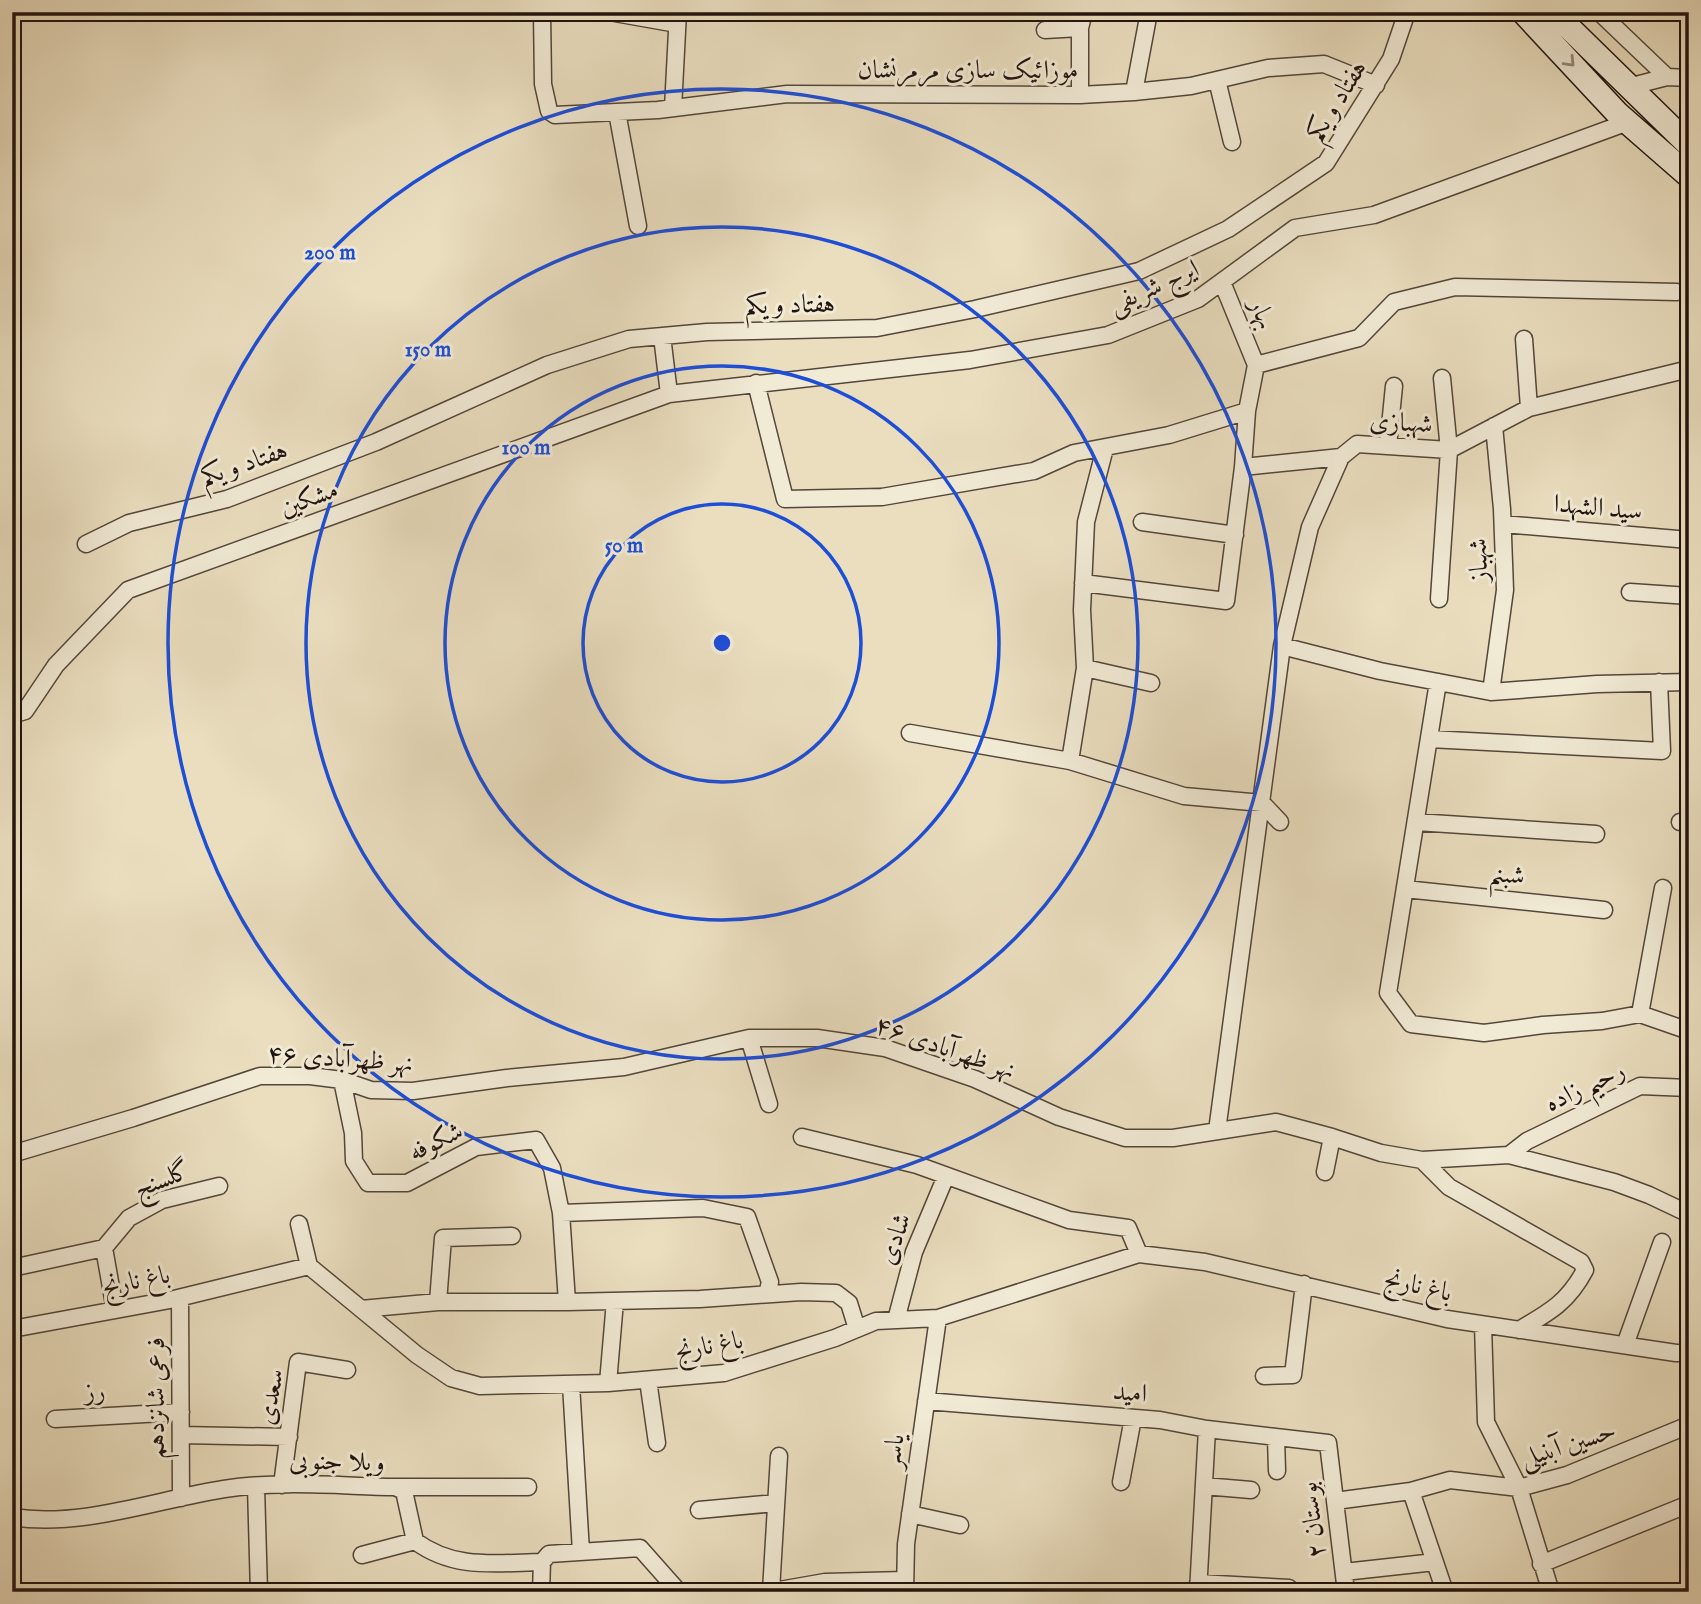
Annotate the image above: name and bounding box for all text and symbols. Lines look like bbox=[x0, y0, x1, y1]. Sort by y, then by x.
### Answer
street label: موزائیک سازی مرمرنشان bbox=[858, 54, 1078, 87]
street label: هفتاد و یکم bbox=[1299, 54, 1381, 152]
one-way arrow bbox=[1562, 54, 1574, 67]
text: 200 m bbox=[304, 240, 356, 267]
street label: ایرج شریفی bbox=[1104, 252, 1207, 327]
street label: هفتاد و یکم bbox=[745, 288, 836, 329]
street label: بهار bbox=[1240, 291, 1283, 334]
text: 150 m bbox=[405, 337, 452, 364]
street label: شهبازی bbox=[1368, 405, 1434, 441]
street label: هفتاد و یکم bbox=[196, 434, 294, 501]
text: 100 m bbox=[501, 435, 551, 462]
street label: مشکین bbox=[275, 473, 343, 525]
street label: سید الشهدا bbox=[1552, 488, 1644, 528]
text: 50 m bbox=[605, 533, 644, 560]
street label: شهباز bbox=[1462, 538, 1496, 585]
centre of rings bbox=[710, 631, 734, 655]
street label: شبنم bbox=[1487, 857, 1526, 901]
street label: نهر ظهرآبادی ۴۶ bbox=[870, 1009, 1020, 1087]
street label: نهر ظهرآبادی ۴۶ bbox=[266, 1037, 414, 1081]
street label: رحیم زاده bbox=[1540, 1054, 1634, 1127]
street label: شکوفه bbox=[403, 1115, 469, 1169]
street label: گلسنج bbox=[129, 1154, 197, 1211]
street label: شادی bbox=[871, 1209, 919, 1269]
street label: باغ نارنج bbox=[99, 1258, 174, 1308]
street label: باغ نارنج bbox=[1380, 1262, 1455, 1314]
street label: باغ نارنج bbox=[672, 1324, 746, 1372]
street label: فرعی شانزدهم bbox=[140, 1337, 180, 1459]
street label: سعدی bbox=[250, 1366, 292, 1428]
street label: رز bbox=[81, 1375, 106, 1409]
street label: امید bbox=[1111, 1375, 1149, 1411]
street label: حسین آبنیلی bbox=[1516, 1414, 1620, 1477]
street label: یاسر bbox=[875, 1430, 913, 1473]
street label: ویلا جنوبی bbox=[289, 1445, 385, 1480]
street label: بوستان ۲ bbox=[1292, 1480, 1334, 1560]

